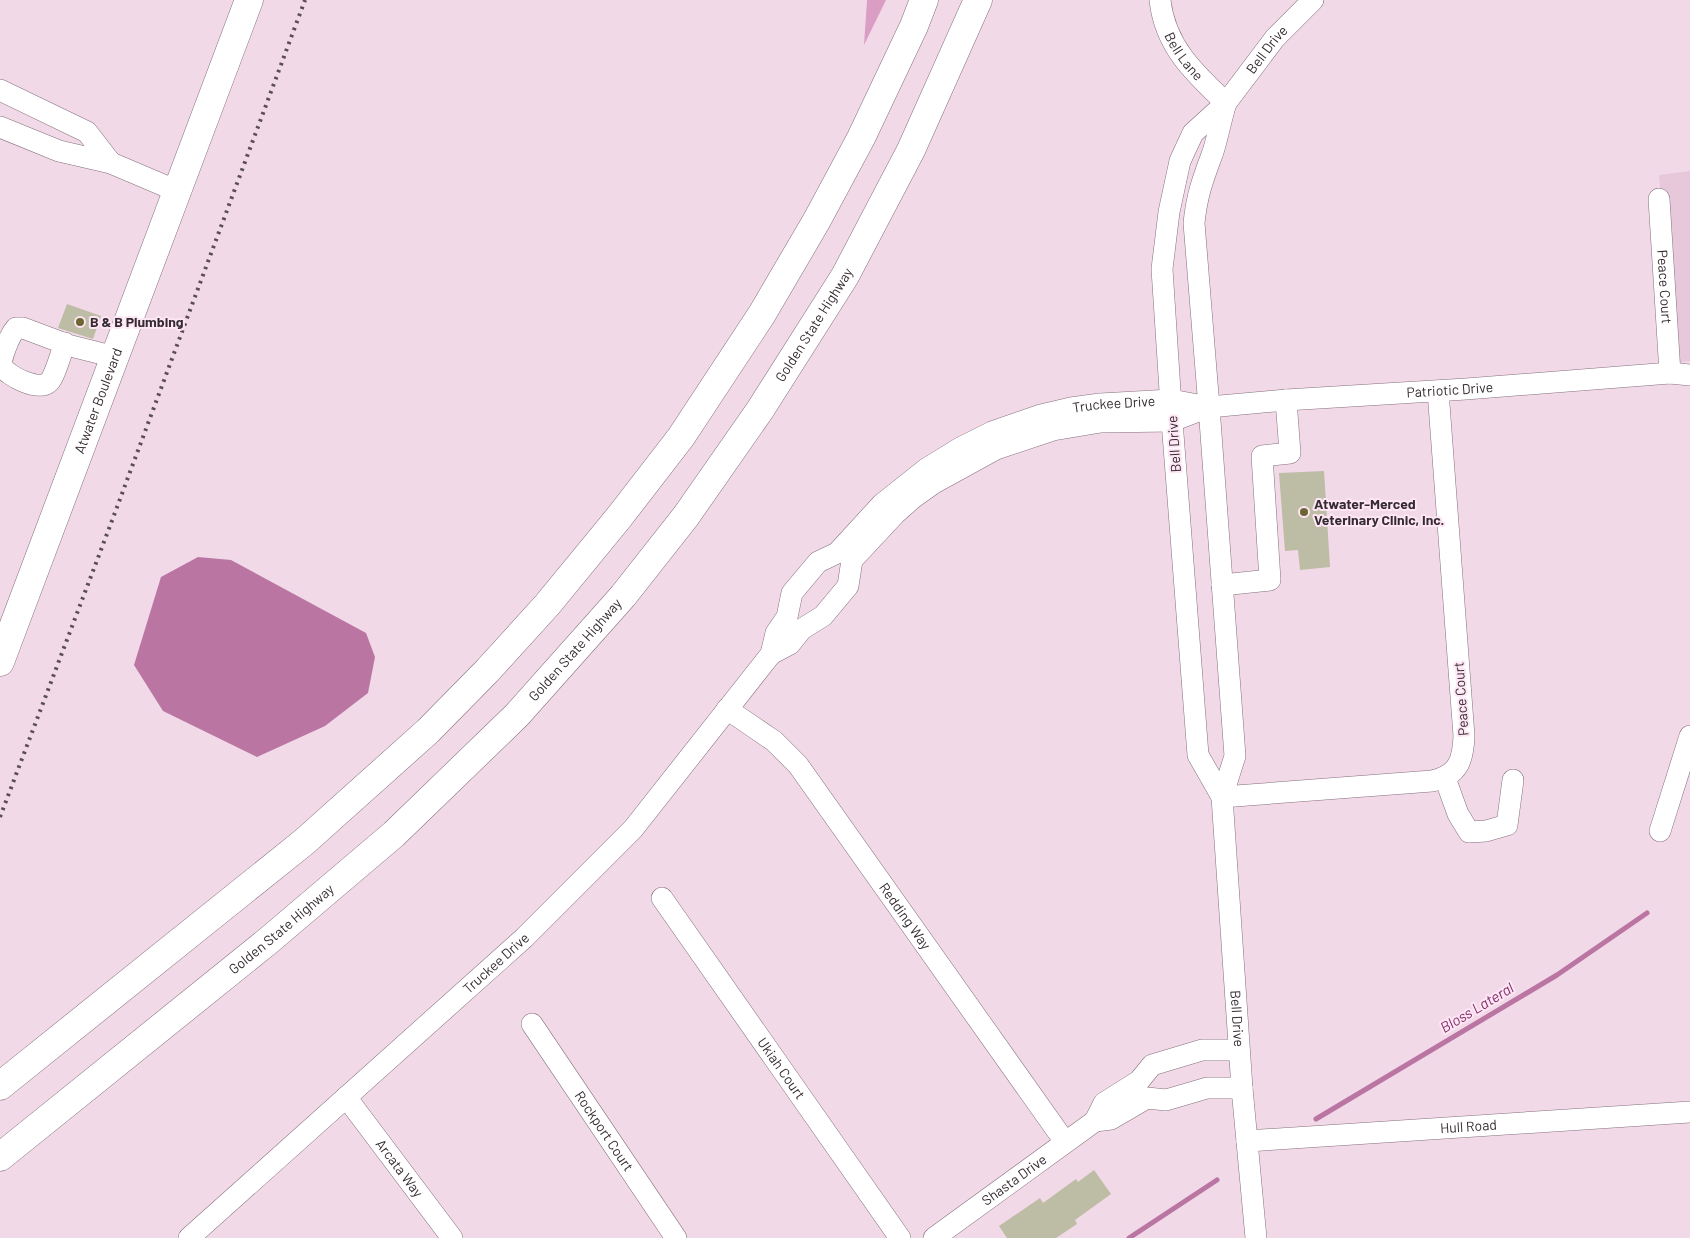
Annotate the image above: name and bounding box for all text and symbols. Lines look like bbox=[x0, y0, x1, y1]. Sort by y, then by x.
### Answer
street label: Bell Drive bbox=[1242, 22, 1291, 77]
street label: Bell Lane bbox=[1161, 29, 1207, 84]
street label: Peace Court bbox=[1654, 249, 1676, 324]
street label: Golden State Highway bbox=[771, 264, 856, 385]
place label: B & B Plumbing bbox=[90, 313, 184, 330]
marker: B & B Plumbing bbox=[74, 316, 86, 328]
street label: Atwater Boulevard bbox=[70, 345, 125, 456]
street label: Patriotic Drive bbox=[1406, 378, 1494, 401]
street label: Truckee Drive bbox=[1071, 392, 1156, 416]
street label: Bell Drive bbox=[1163, 415, 1184, 473]
place label: Atwater-Merced Veterinary Clinic, Inc. bbox=[1314, 495, 1444, 528]
marker: Atwater-Merced Veterinary Clinic, Inc. bbox=[1298, 506, 1310, 518]
street label: Golden State Highway bbox=[525, 594, 625, 704]
street label: Peace Court bbox=[1449, 661, 1472, 737]
street label: Redding Way bbox=[876, 879, 935, 953]
street label: Golden State Highway bbox=[225, 880, 337, 977]
street label: Truckee Drive bbox=[459, 929, 532, 997]
water label: Bloss Lateral bbox=[1436, 978, 1517, 1036]
street label: Bell Drive bbox=[1227, 990, 1248, 1047]
street label: Ukiah Court bbox=[754, 1034, 809, 1102]
street label: Rockport Court bbox=[571, 1087, 637, 1174]
street label: Hull Road bbox=[1440, 1116, 1497, 1136]
street label: Arcata Way bbox=[373, 1135, 427, 1201]
street label: Shasta Drive bbox=[978, 1150, 1050, 1209]

